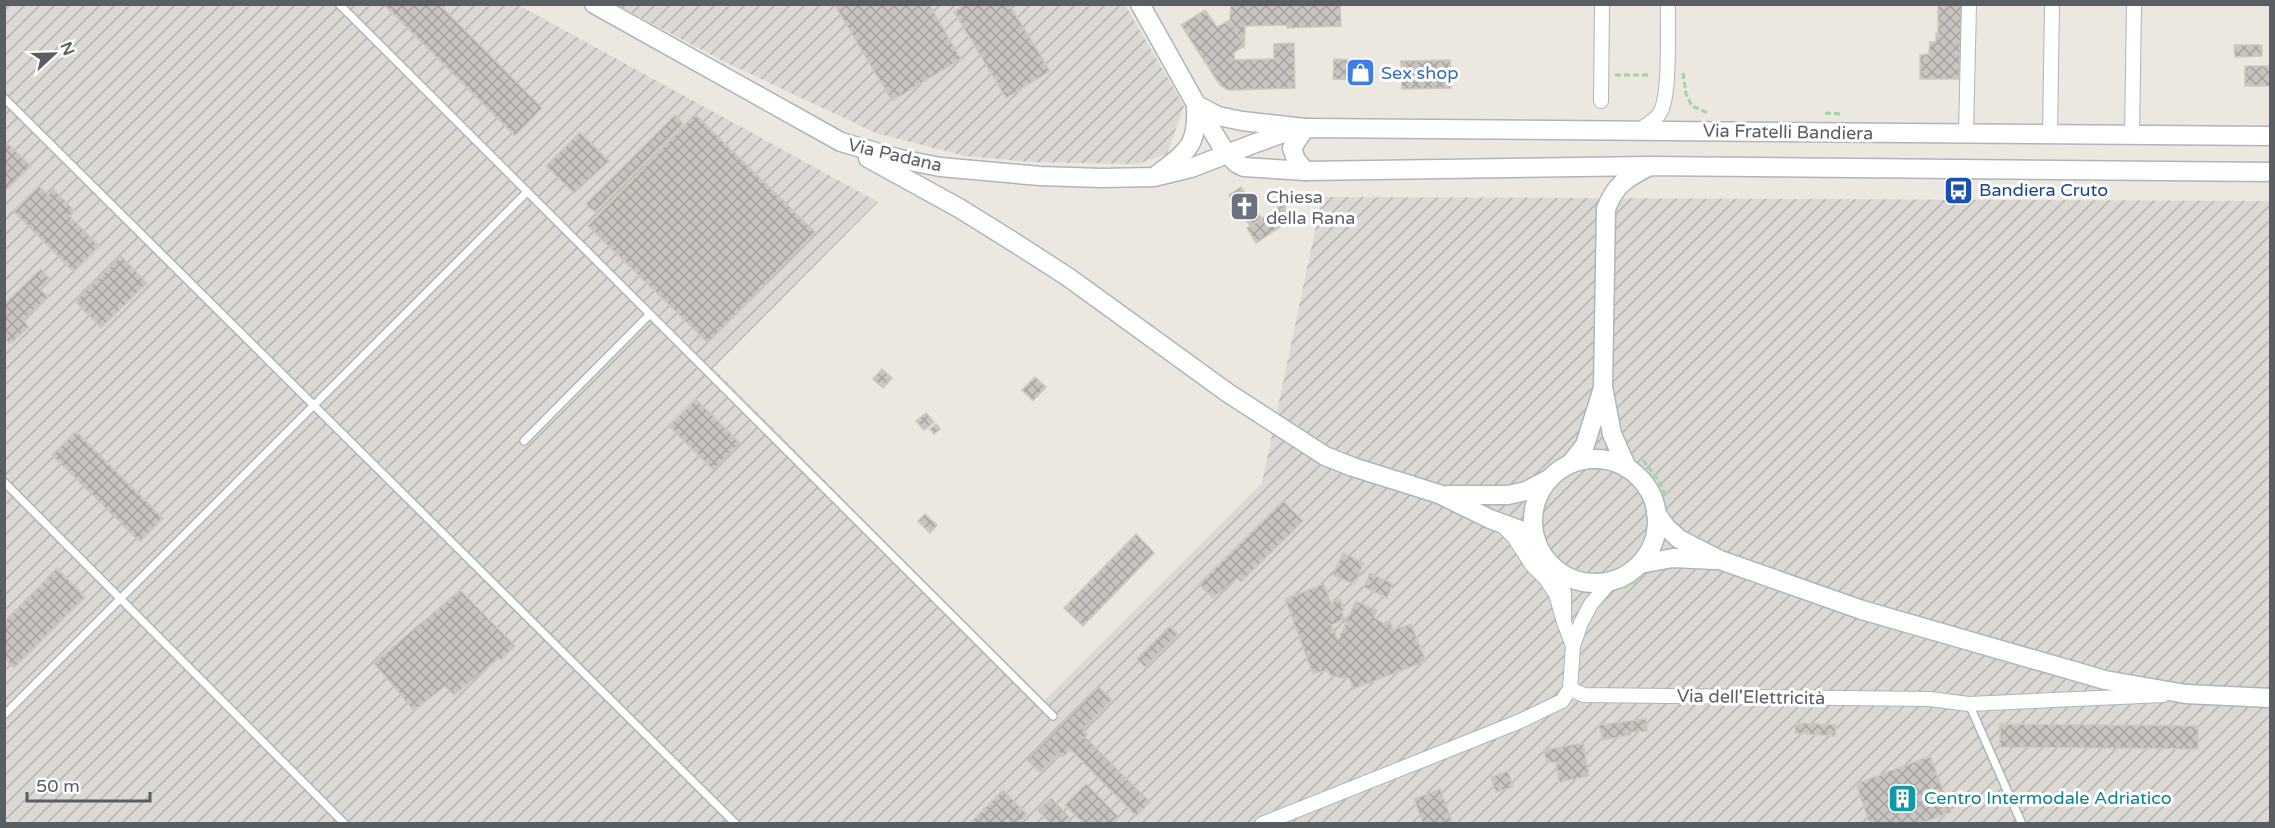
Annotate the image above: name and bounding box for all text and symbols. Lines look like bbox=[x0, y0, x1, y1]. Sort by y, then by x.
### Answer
north arrow bbox=[24, 24, 84, 84]
text: N bbox=[55, 39, 79, 58]
shop icon: Sex shop bbox=[1344, 57, 1376, 89]
place label: Sex shop bbox=[1381, 62, 1459, 84]
street label: Via Fratelli Bandiera bbox=[1703, 120, 1873, 144]
street label: Via Padana bbox=[846, 133, 944, 177]
bus stop icon: Bandiera Cruto bbox=[1942, 174, 1974, 206]
place label: Bandiera Cruto bbox=[1979, 179, 2108, 201]
place label: Chiesa della Rana bbox=[1266, 186, 1355, 229]
church icon: Chiesa della Rana bbox=[1229, 191, 1261, 223]
street label: Via dell'Elettricità bbox=[1677, 685, 1825, 709]
scale bar bbox=[27, 765, 150, 803]
text: 50 m bbox=[36, 775, 80, 797]
building icon: Centro Intermodale Adriatico bbox=[1887, 782, 1919, 814]
place label: Centro Intermodale Adriatico bbox=[1924, 787, 2172, 809]

